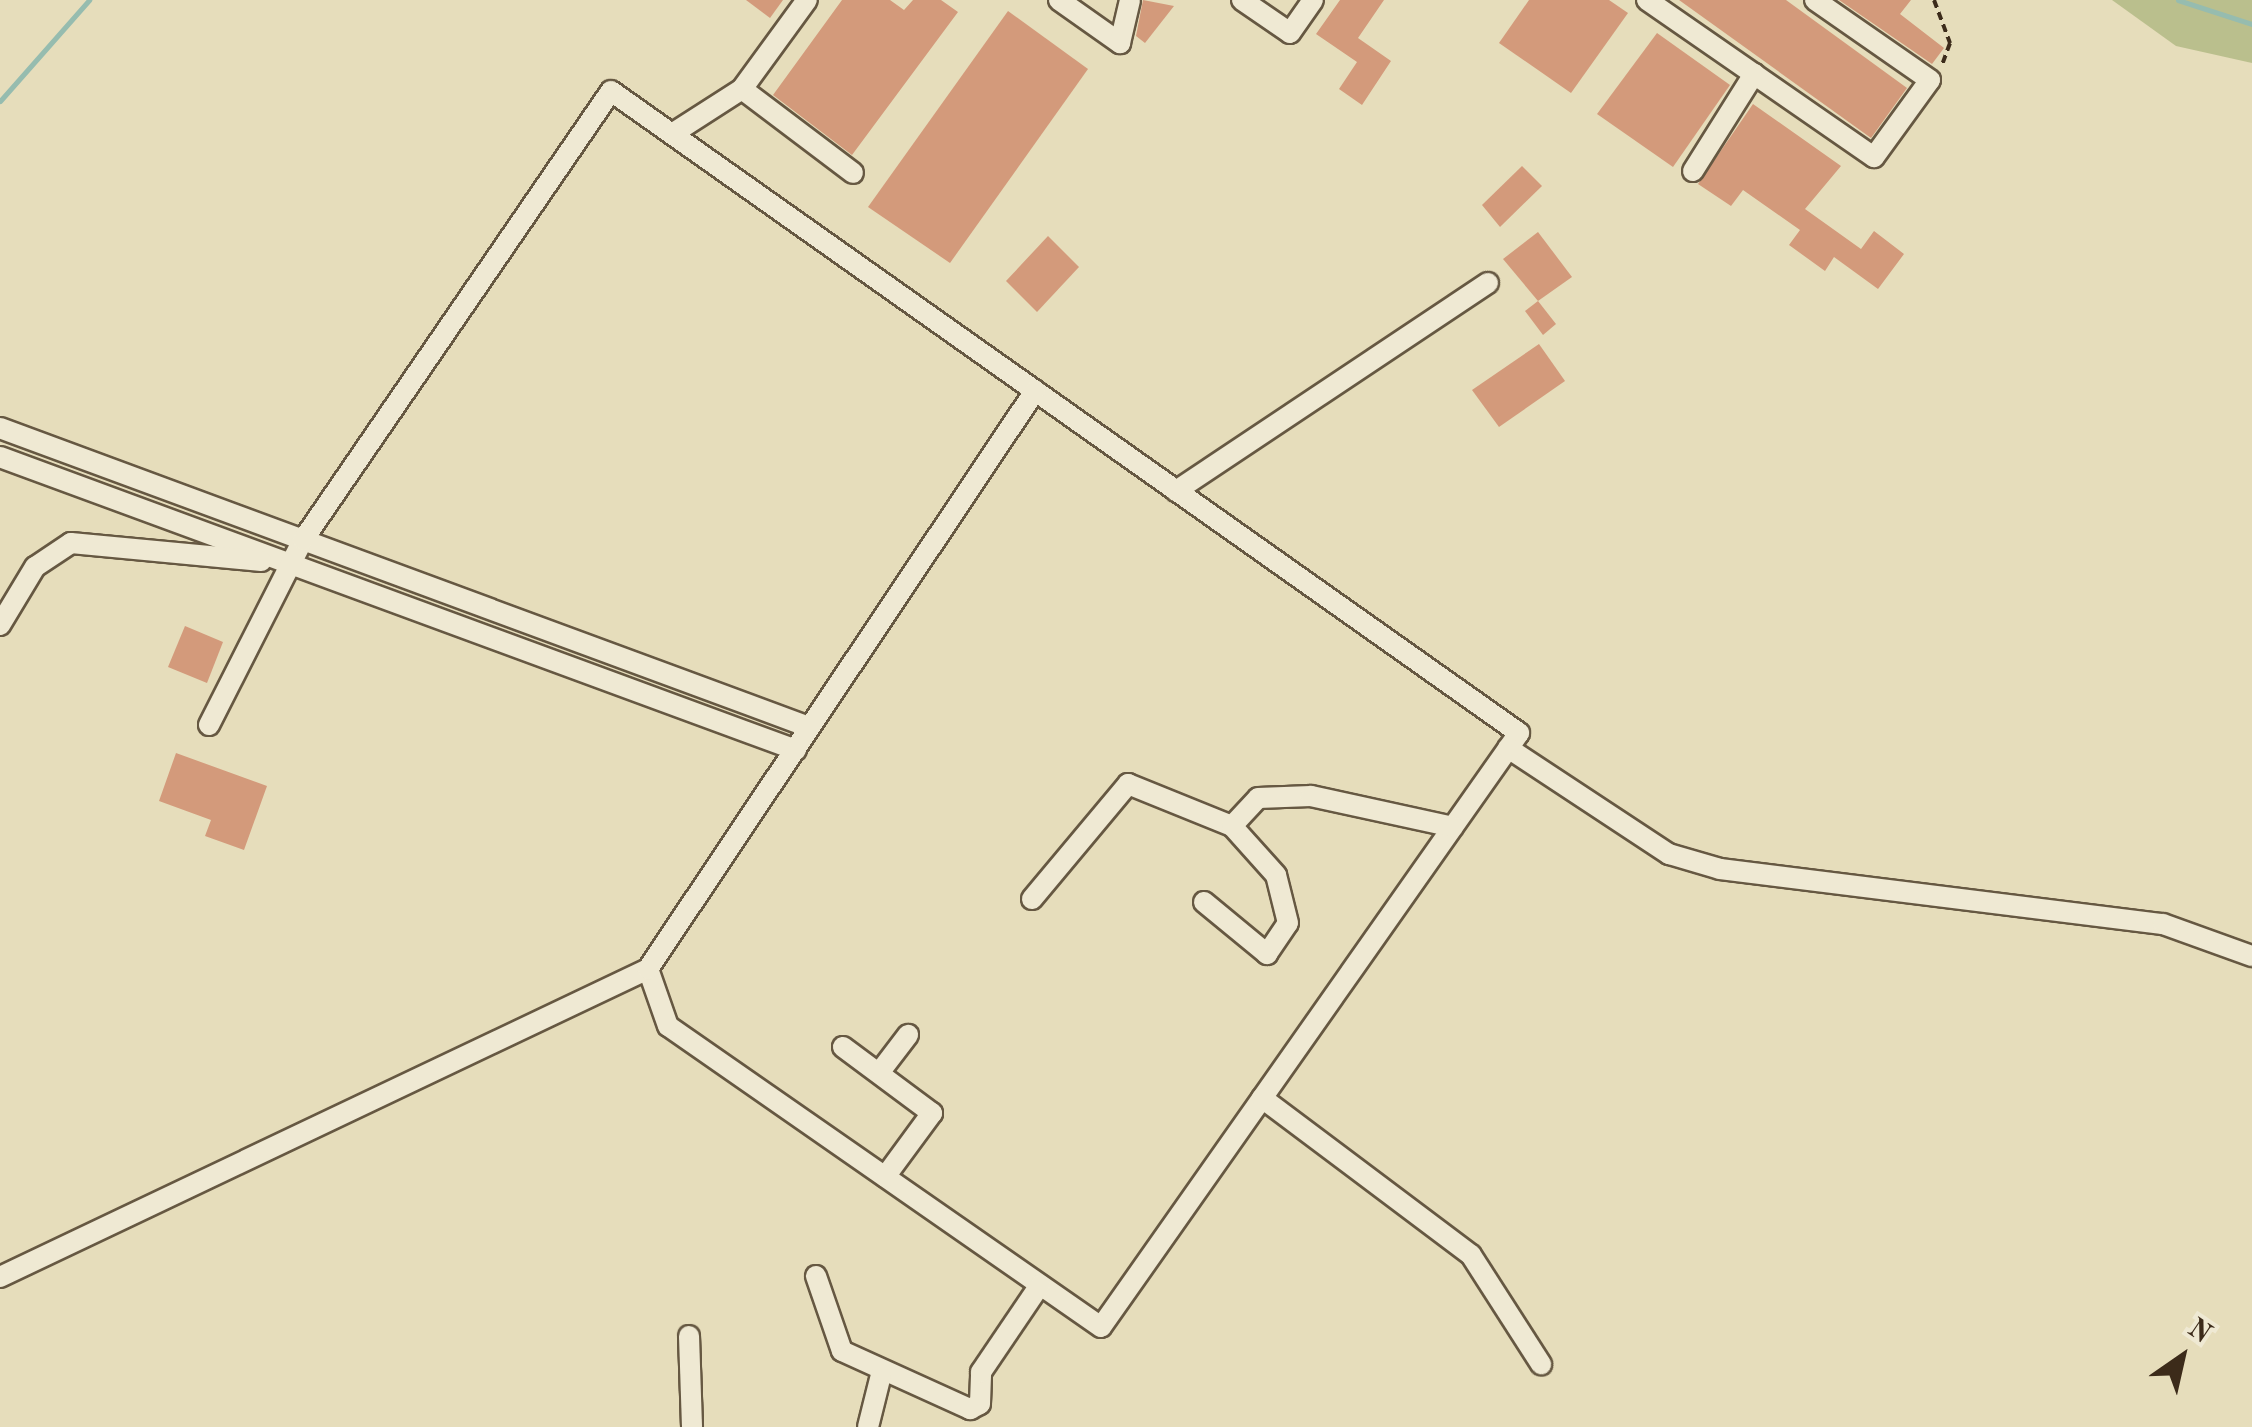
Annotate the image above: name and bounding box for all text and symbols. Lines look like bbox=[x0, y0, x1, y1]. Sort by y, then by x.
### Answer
north arrow bbox=[2132, 1307, 2232, 1407]
text: N bbox=[2182, 1315, 2215, 1350]

